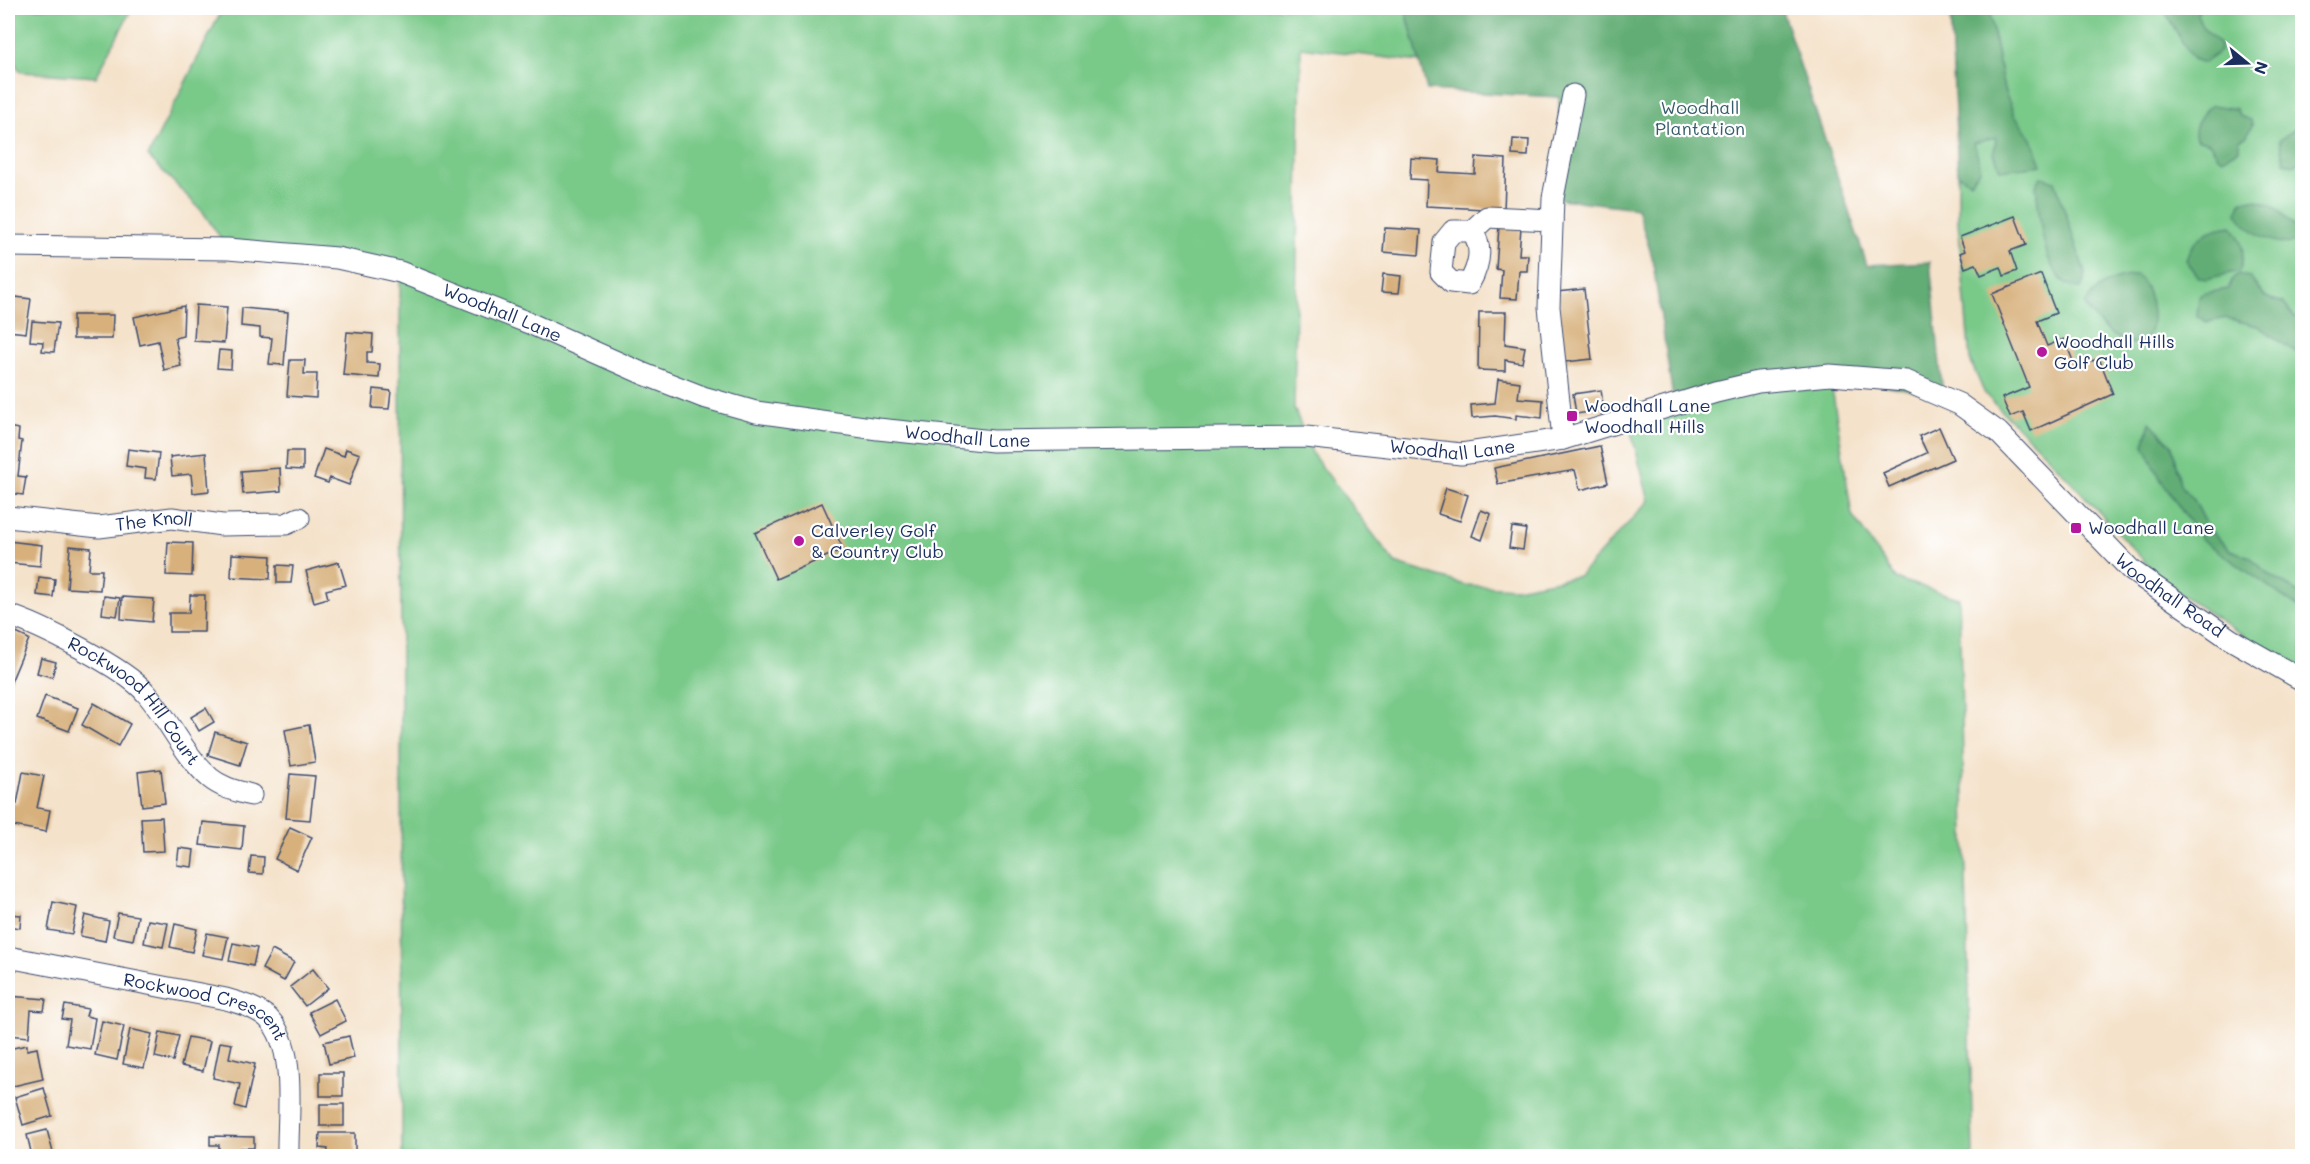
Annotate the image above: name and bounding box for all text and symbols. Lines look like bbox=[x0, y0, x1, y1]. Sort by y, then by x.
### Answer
north arrow bbox=[2217, 33, 2277, 93]
text: N bbox=[2250, 59, 2274, 77]
park label: Woodhall Plantation bbox=[1655, 95, 1745, 140]
street label: Woodhall Lane bbox=[439, 277, 566, 347]
place label: Woodhall Hills Golf Club bbox=[2054, 329, 2175, 374]
marker: Woodhall Hills Golf Club bbox=[2035, 345, 2049, 359]
place label: Woodhall Lane Woodhall Hills bbox=[1584, 393, 1711, 438]
marker: Woodhall Lane Woodhall Hills bbox=[1565, 409, 1579, 423]
street label: Woodhall Lane bbox=[903, 419, 1031, 452]
street label: Woodhall Lane bbox=[1388, 433, 1517, 465]
street label: The Knoll bbox=[114, 505, 194, 536]
place label: Woodhall Lane bbox=[2088, 515, 2215, 539]
place label: Calverley Golf & Country Club bbox=[811, 518, 944, 563]
marker: Woodhall Lane bbox=[2069, 521, 2083, 535]
marker: Calverley Golf & Country Club bbox=[792, 534, 806, 548]
street label: Woodhall Road bbox=[2110, 547, 2229, 642]
street label: Rockwood Hill Court bbox=[64, 630, 206, 770]
street label: Rockwood Crescent bbox=[122, 967, 293, 1044]

